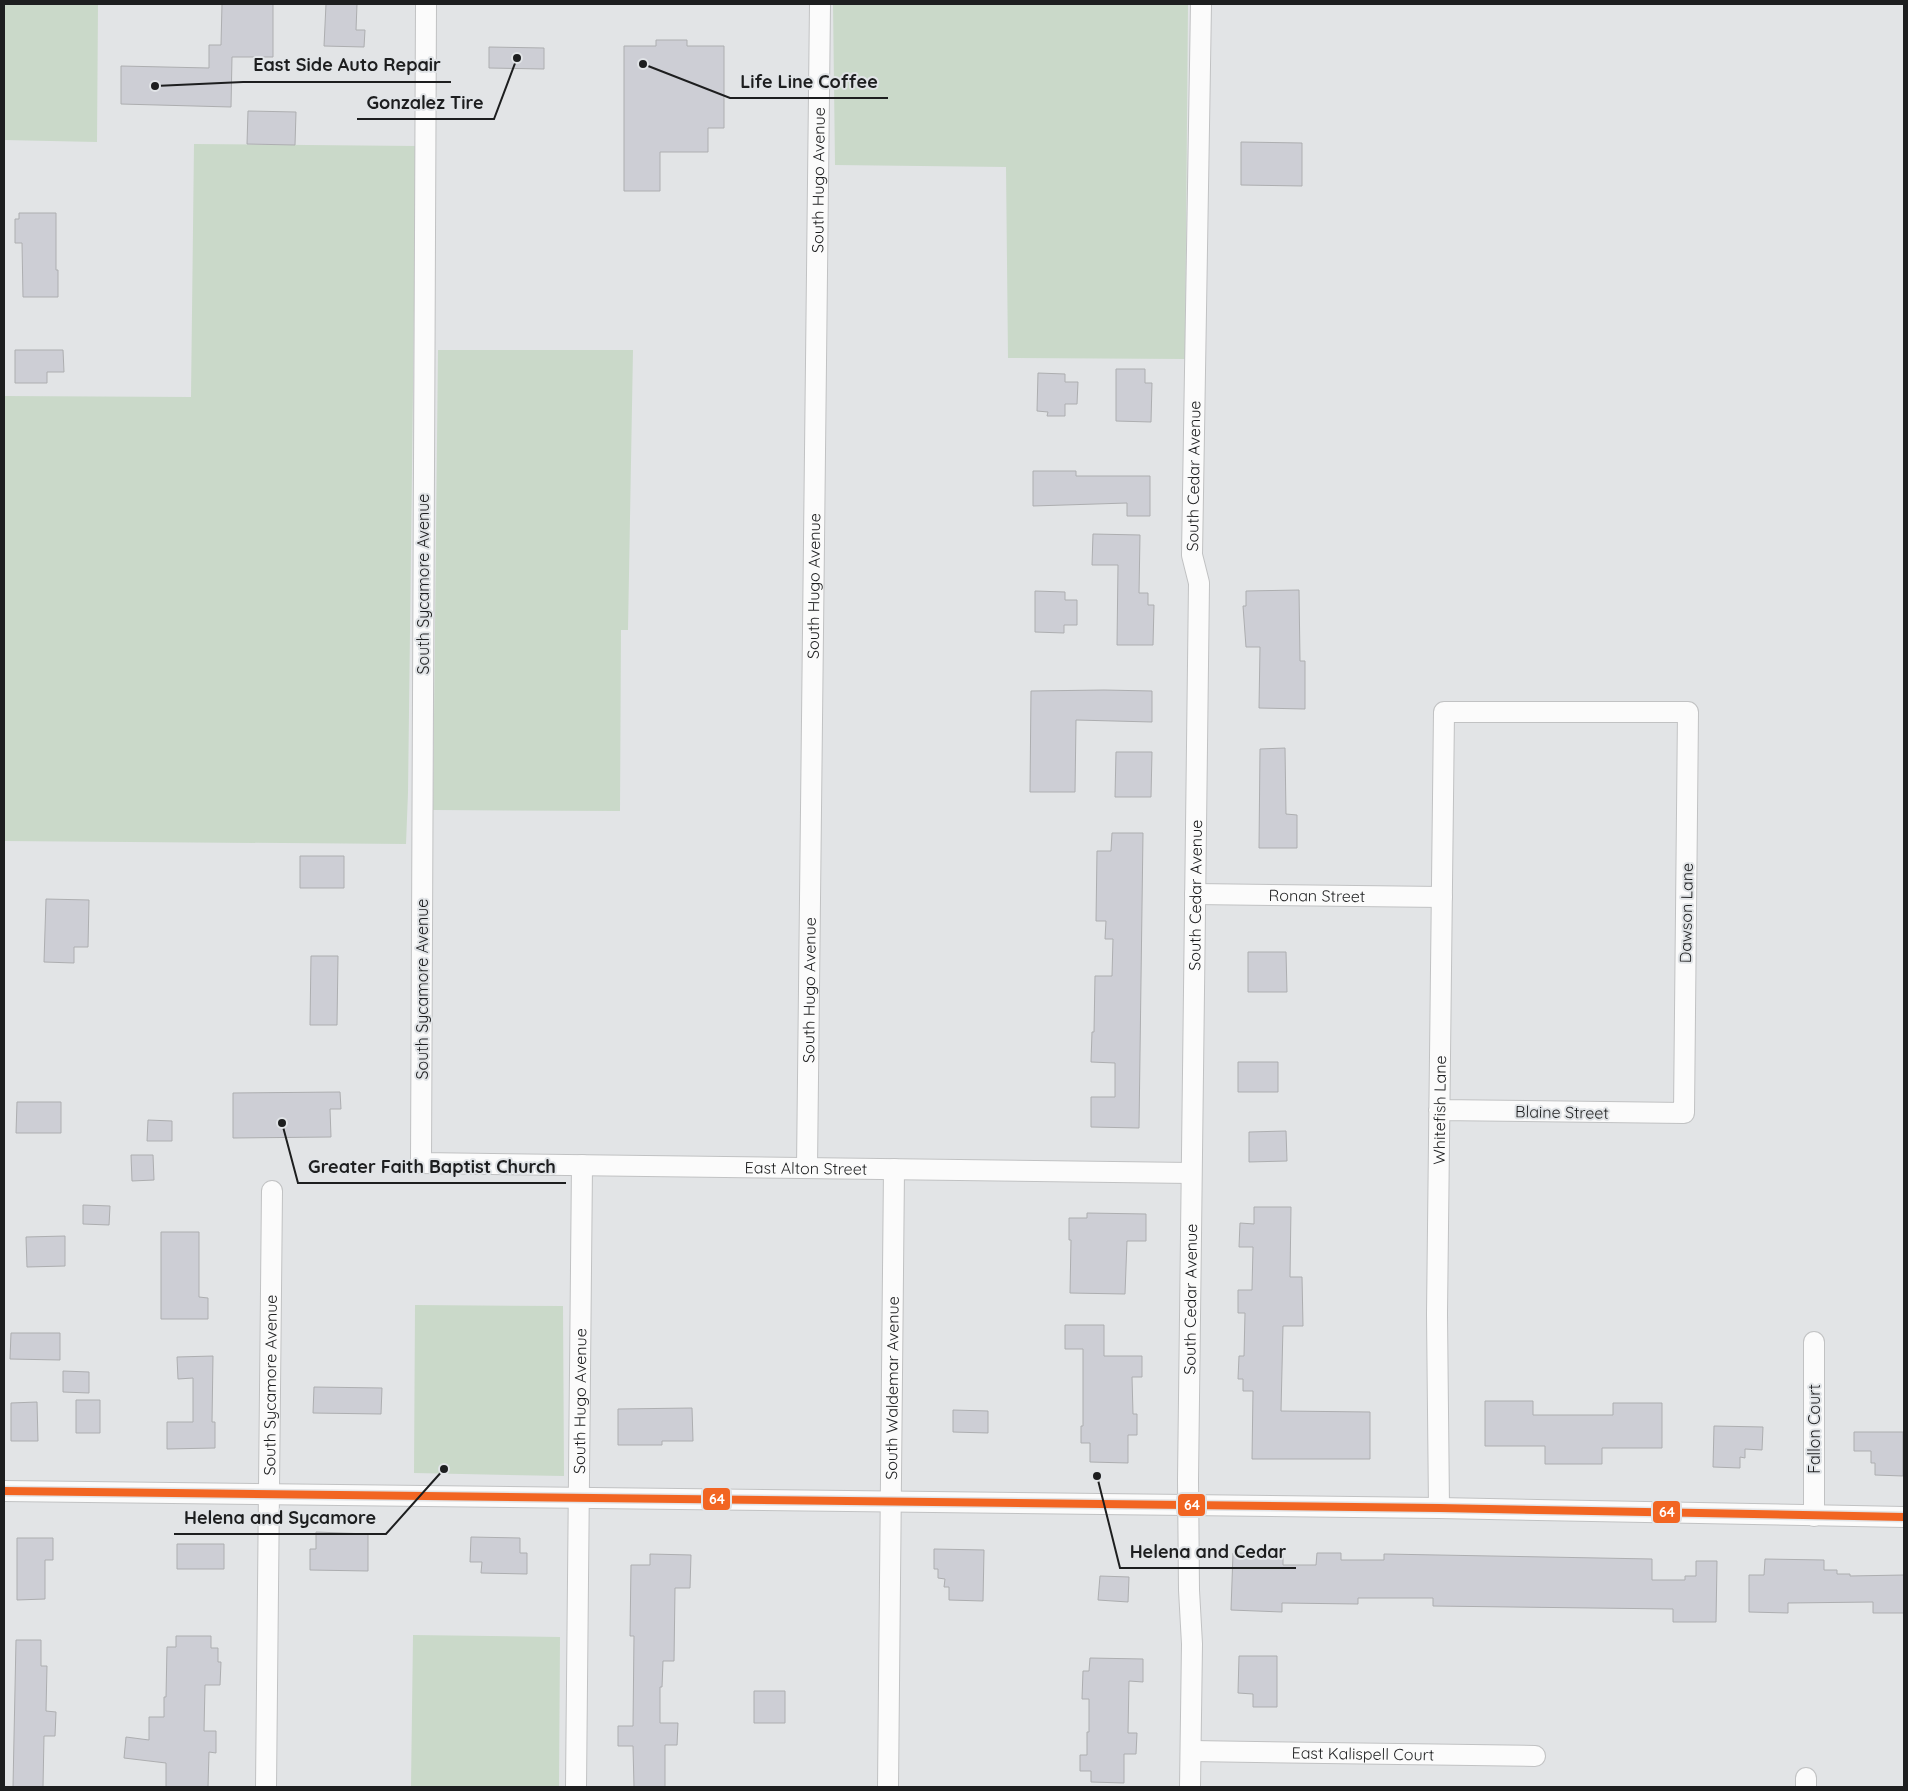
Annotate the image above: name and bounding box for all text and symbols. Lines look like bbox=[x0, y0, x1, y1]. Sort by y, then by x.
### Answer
callout: East Side Auto Repair bbox=[243, 49, 451, 82]
text: East Side Auto Repair bbox=[253, 53, 441, 76]
callout: Life Line Coffee bbox=[730, 65, 888, 98]
text: Life Line Coffee bbox=[740, 70, 878, 93]
callout: Gonzalez Tire bbox=[357, 86, 494, 119]
text: Gonzalez Tire bbox=[366, 91, 484, 114]
street label: South Hugo Avenue bbox=[807, 107, 829, 253]
street label: South Cedar Avenue bbox=[1182, 400, 1205, 552]
street label: South Sycamore Avenue bbox=[413, 494, 433, 674]
street label: South Hugo Avenue bbox=[803, 513, 824, 659]
street label: South Cedar Avenue bbox=[1184, 820, 1206, 971]
street label: Dawson Lane bbox=[1675, 863, 1697, 963]
street label: Ronan Street bbox=[1269, 885, 1365, 906]
street label: South Sycamore Avenue bbox=[412, 899, 432, 1079]
street label: South Hugo Avenue bbox=[798, 917, 820, 1063]
street label: Whitefish Lane bbox=[1429, 1055, 1450, 1165]
street label: Blaine Street bbox=[1515, 1101, 1609, 1123]
callout: Greater Faith Baptist Church bbox=[298, 1150, 566, 1183]
text: Greater Faith Baptist Church bbox=[308, 1155, 556, 1178]
street label: East Alton Street bbox=[745, 1157, 867, 1179]
street label: South Cedar Avenue bbox=[1179, 1224, 1201, 1375]
street label: South Sycamore Avenue bbox=[259, 1294, 281, 1476]
street label: South Waldemar Avenue bbox=[881, 1296, 903, 1480]
street label: South Hugo Avenue bbox=[569, 1328, 590, 1474]
street label: Fallon Court bbox=[1804, 1384, 1824, 1474]
line badge: 64 bbox=[702, 1487, 731, 1511]
text: 64 bbox=[709, 1490, 725, 1508]
line badge: 64 bbox=[1177, 1493, 1206, 1517]
text: 64 bbox=[1184, 1496, 1200, 1514]
line badge: 64 bbox=[1652, 1500, 1681, 1524]
callout: Helena and Sycamore bbox=[174, 1501, 386, 1534]
text: 64 bbox=[1659, 1503, 1675, 1521]
text: Helena and Sycamore bbox=[184, 1506, 376, 1529]
callout: Helena and Cedar bbox=[1120, 1535, 1296, 1568]
text: Helena and Cedar bbox=[1130, 1540, 1287, 1563]
street label: East Kalispell Court bbox=[1292, 1742, 1434, 1765]

